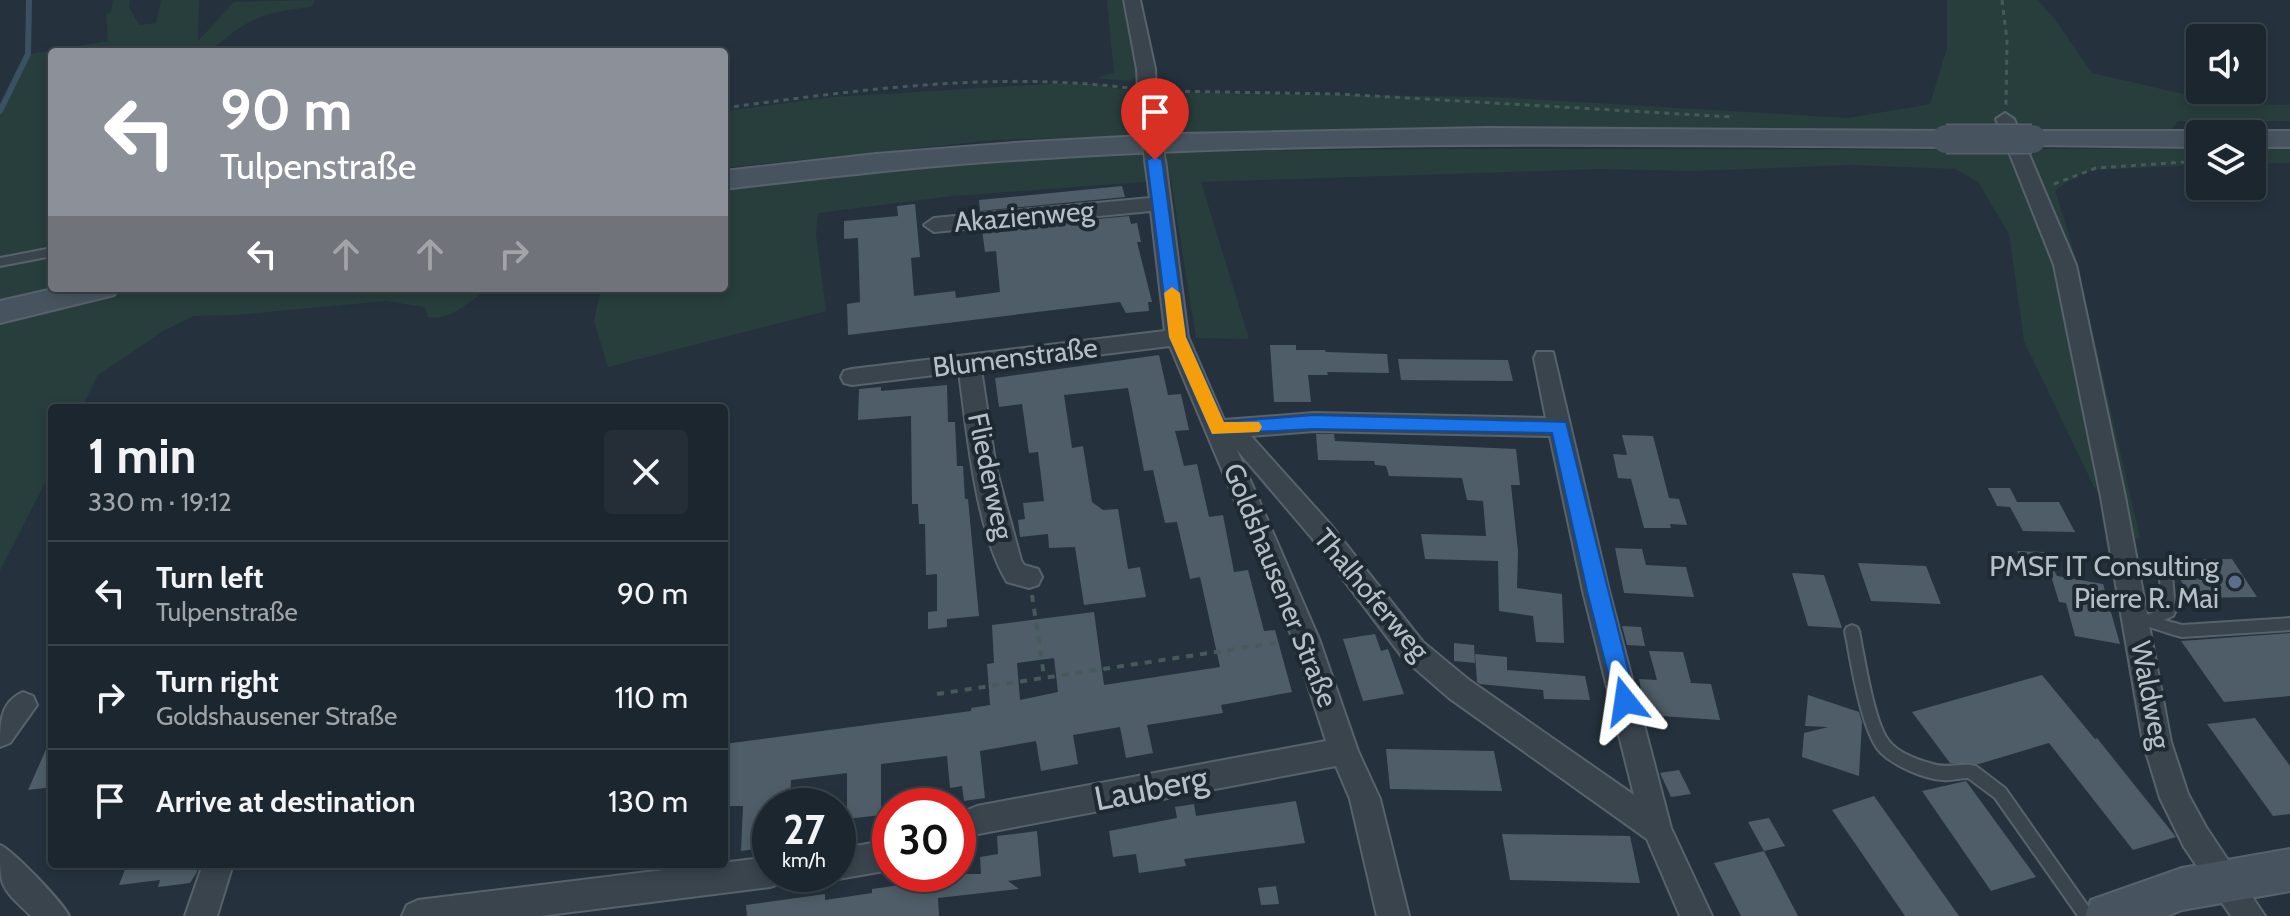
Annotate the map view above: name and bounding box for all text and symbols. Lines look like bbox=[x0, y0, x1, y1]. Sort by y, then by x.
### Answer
map controls bbox=[2186, 24, 2266, 200]
button: sound bbox=[2186, 24, 2266, 104]
text: 90 m bbox=[220, 76, 352, 144]
pin bbox=[1121, 78, 1189, 160]
icon: left bbox=[88, 80, 192, 184]
icon: arrive bbox=[1133, 90, 1177, 134]
button: layers bbox=[2186, 120, 2266, 200]
text: Tulpenstraße bbox=[220, 144, 417, 188]
street label: Akazienweg bbox=[953, 193, 1096, 239]
icon: left bbox=[240, 232, 284, 276]
icon: ahead bbox=[324, 232, 368, 276]
icon: ahead bbox=[408, 232, 452, 276]
icon: right bbox=[492, 232, 536, 276]
street label: Blumenstraße bbox=[931, 330, 1099, 384]
street label: Fliederweg bbox=[961, 410, 1021, 544]
text: 1 min bbox=[88, 427, 196, 485]
button: close bbox=[604, 430, 688, 514]
street label: Goldshausener Straße bbox=[1217, 458, 1345, 712]
text: 330 m · 19:12 bbox=[88, 486, 232, 518]
street label: Thalhoferweg bbox=[1307, 521, 1437, 667]
place label: PMSF IT Consulting Pierre R. Mai bbox=[1989, 549, 2220, 615]
text: Turn left bbox=[156, 559, 264, 596]
icon: left bbox=[88, 571, 132, 615]
marker: PMSF IT Consulting Pierre R. Mai bbox=[2226, 573, 2244, 591]
text: 90 m bbox=[617, 575, 688, 612]
text: Tulpenstraße bbox=[156, 596, 298, 628]
street label: Waldweg bbox=[2124, 638, 2178, 753]
position arrow bbox=[1583, 659, 1667, 743]
text: Turn right bbox=[156, 663, 279, 700]
icon: right bbox=[88, 675, 132, 719]
text: 110 m bbox=[614, 679, 688, 716]
text: Goldshausener Straße bbox=[156, 700, 397, 732]
street label: Lauberg bbox=[1091, 756, 1212, 820]
icon: arrive bbox=[88, 779, 132, 823]
text: Arrive at destination bbox=[156, 783, 416, 820]
text: 130 m bbox=[608, 783, 688, 820]
speed limit sign: 30 bbox=[872, 788, 976, 892]
text: 27 bbox=[783, 805, 825, 854]
text: km/h bbox=[782, 848, 826, 872]

